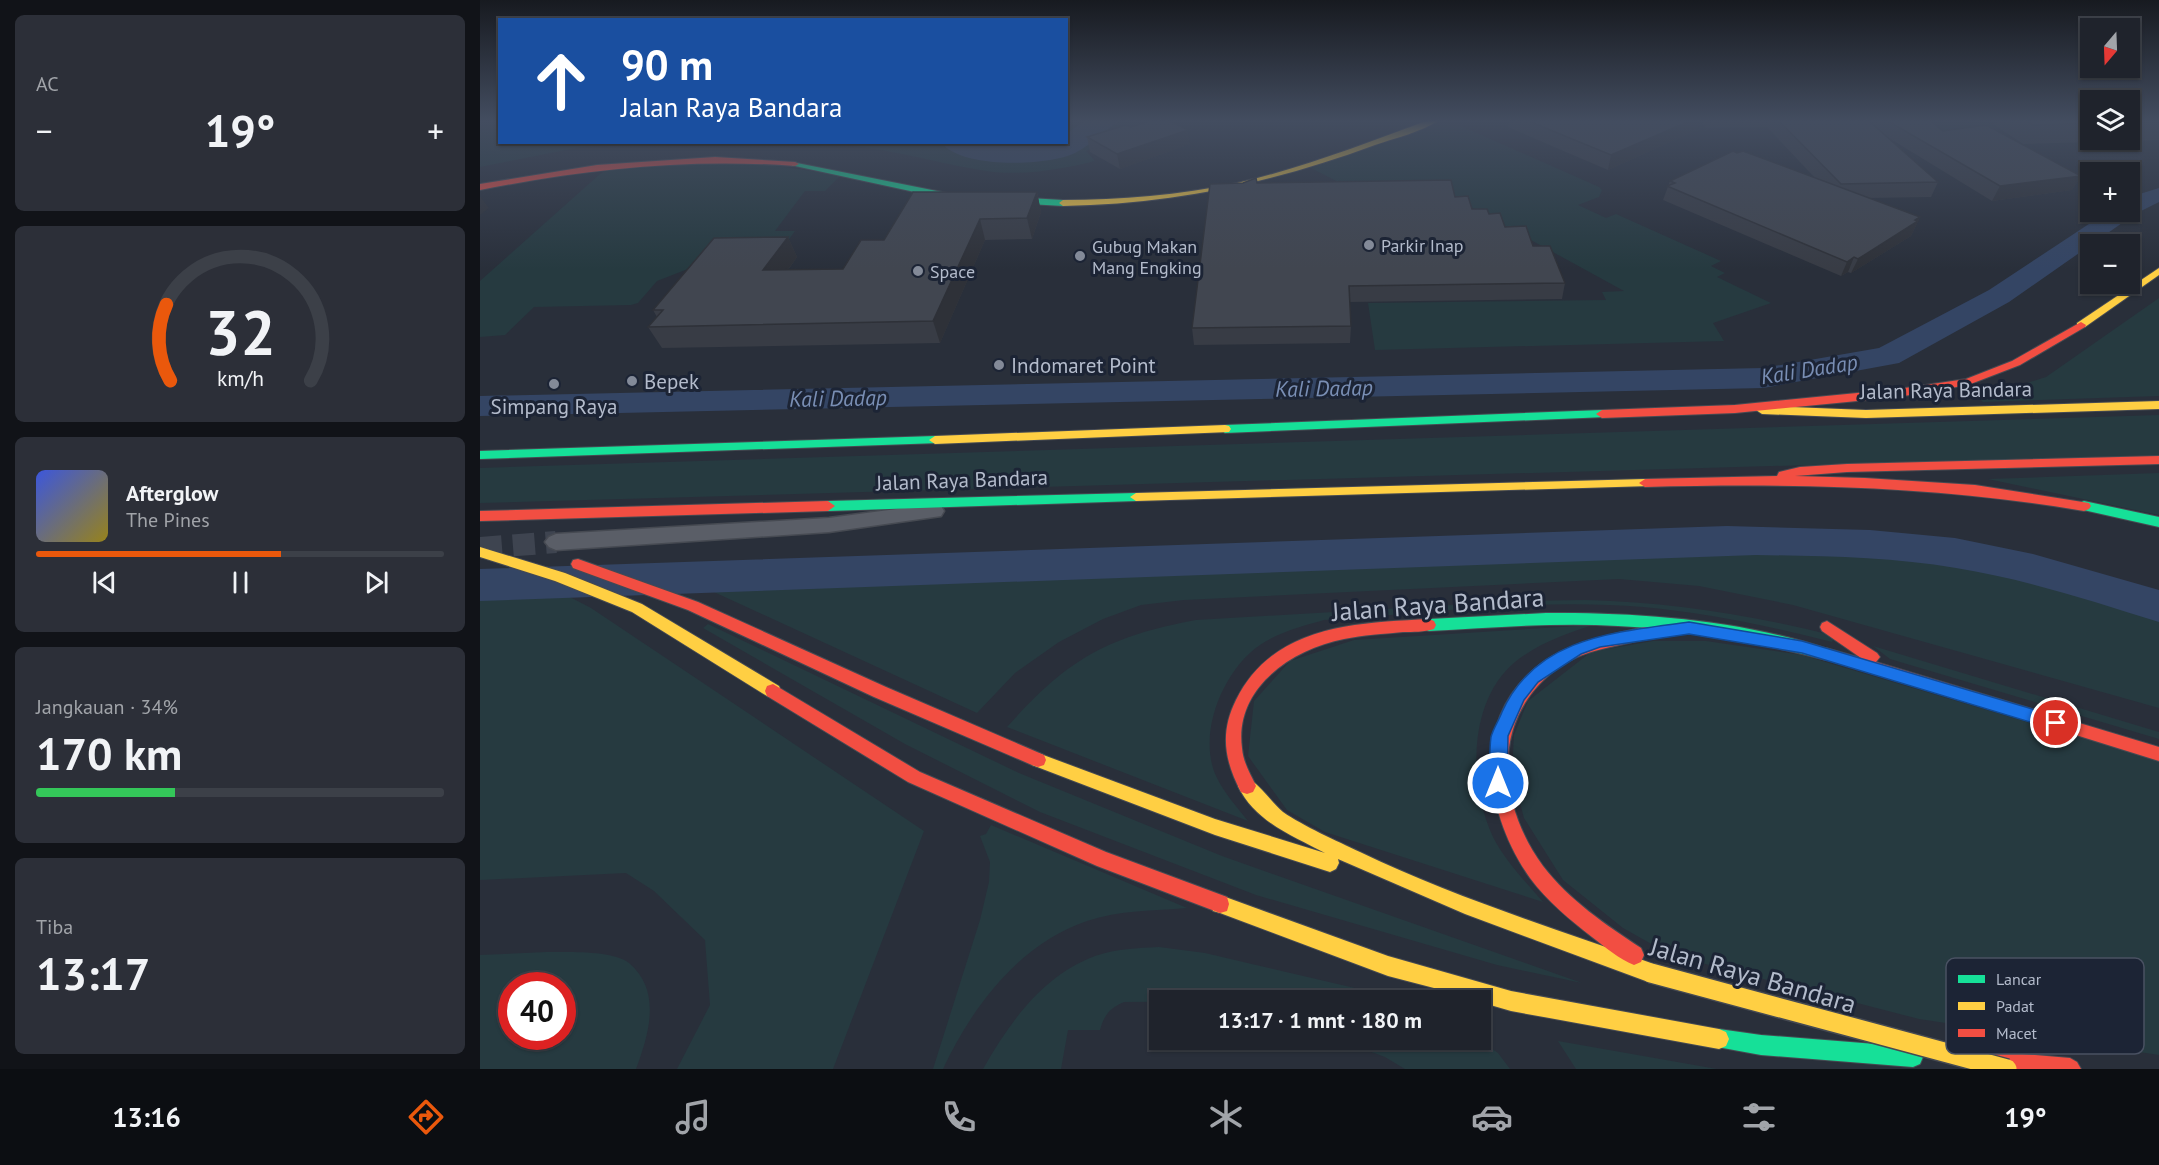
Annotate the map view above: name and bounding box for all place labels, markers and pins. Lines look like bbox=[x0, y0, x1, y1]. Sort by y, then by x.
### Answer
place label: Parkir Inap bbox=[1381, 234, 1464, 257]
place label: Gubug Makan Mang Engking bbox=[1092, 235, 1202, 279]
marker: Parkir Inap bbox=[1362, 238, 1376, 252]
marker: Gubug Makan Mang Engking bbox=[1073, 249, 1087, 263]
place label: Space bbox=[930, 260, 975, 283]
marker: Space bbox=[911, 264, 925, 278]
place label: Indomaret Point bbox=[1011, 352, 1156, 379]
marker: Indomaret Point bbox=[992, 358, 1006, 372]
place label: Bepek bbox=[644, 368, 699, 395]
marker: Bepek bbox=[625, 374, 639, 388]
marker: Simpang Raya bbox=[547, 377, 561, 391]
place label: Simpang Raya bbox=[491, 393, 617, 420]
pin bbox=[2030, 697, 2081, 748]

